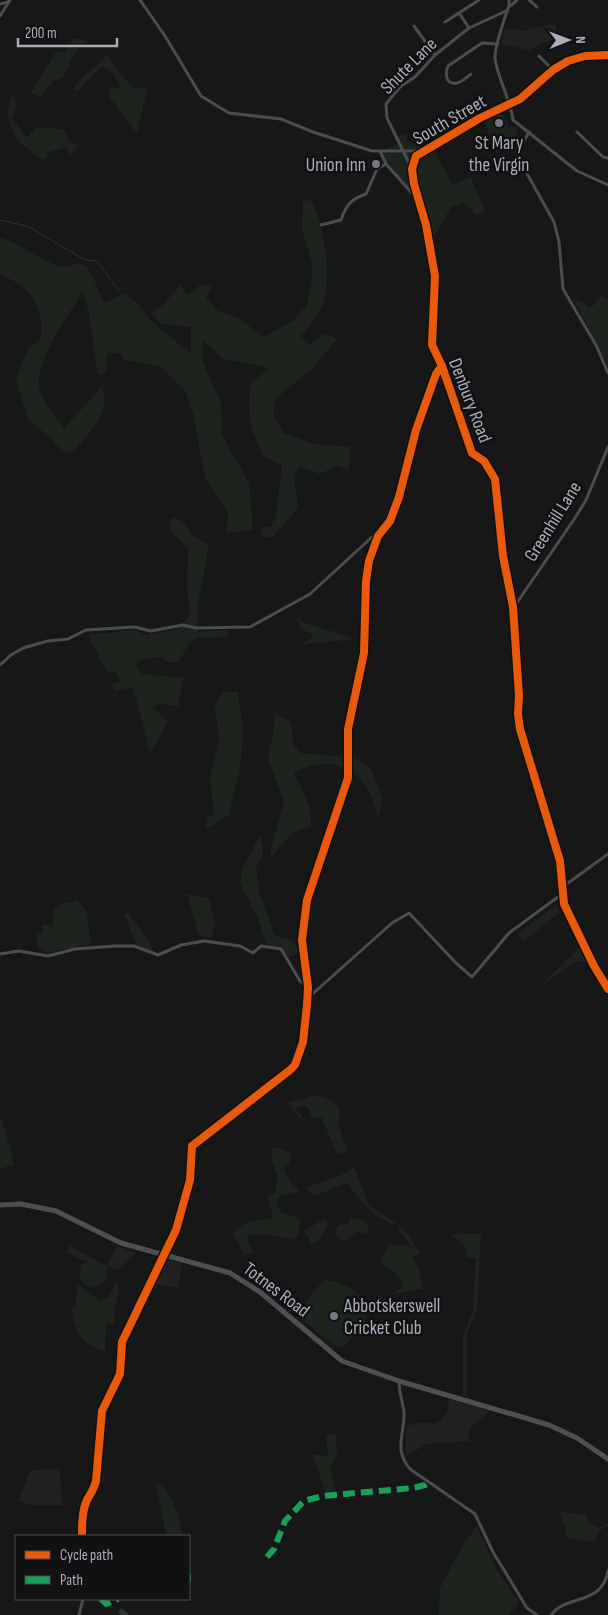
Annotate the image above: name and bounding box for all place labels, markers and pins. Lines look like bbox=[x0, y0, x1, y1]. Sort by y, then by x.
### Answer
marker: St Mary the Virgin bbox=[493, 117, 505, 129]
place label: St Mary the Virgin bbox=[469, 132, 529, 177]
place label: Union Inn bbox=[306, 154, 366, 177]
marker: Union Inn bbox=[370, 158, 382, 170]
place label: Abbotskerswell Cricket Club bbox=[343, 1295, 440, 1340]
marker: Abbotskerswell Cricket Club bbox=[328, 1310, 340, 1322]

